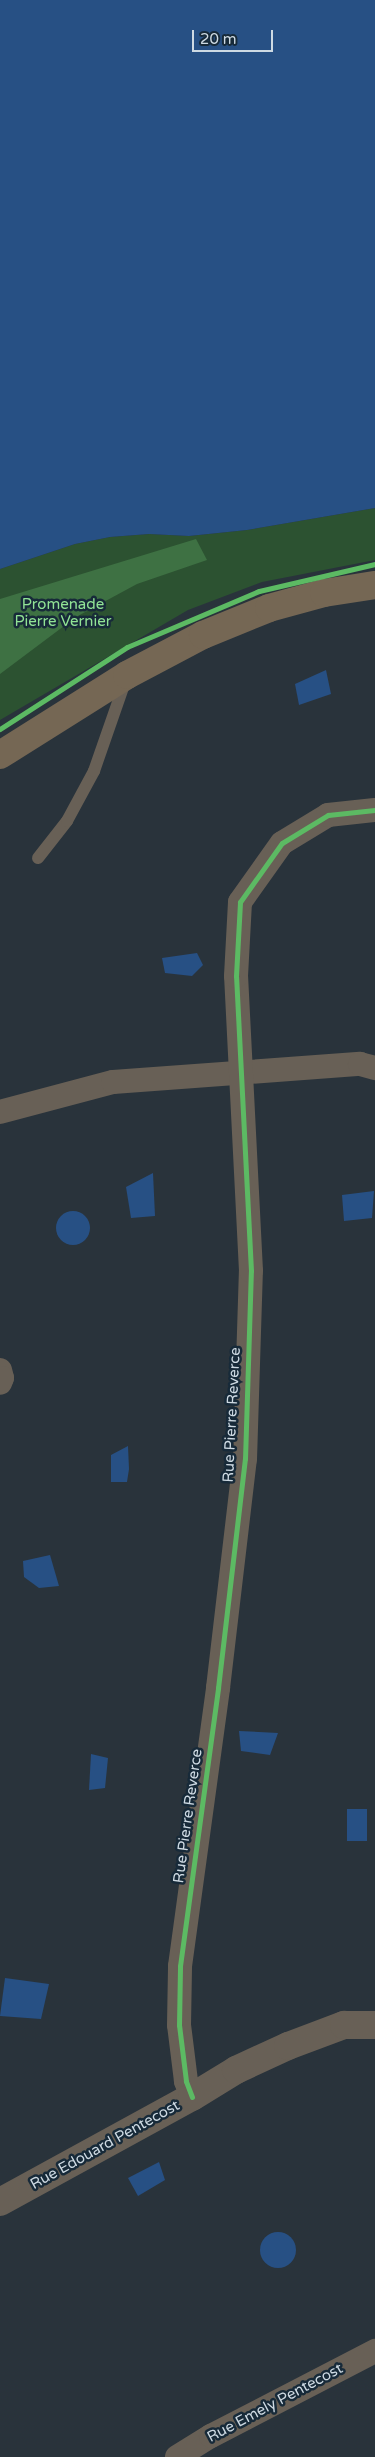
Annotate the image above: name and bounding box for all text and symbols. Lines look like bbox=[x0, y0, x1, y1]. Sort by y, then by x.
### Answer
scale bar bbox=[195, 20, 276, 52]
text: 20 m bbox=[200, 30, 237, 48]
park label: Promenade Pierre Vernier bbox=[15, 595, 111, 630]
street label: Rue Pierre Reverce bbox=[219, 1347, 245, 1483]
street label: Rue Pierre Reverce bbox=[170, 1748, 206, 1884]
street label: Rue Edouard Pentecost bbox=[27, 2096, 183, 2194]
street label: Rue Emely Pentecost bbox=[204, 2360, 346, 2446]

